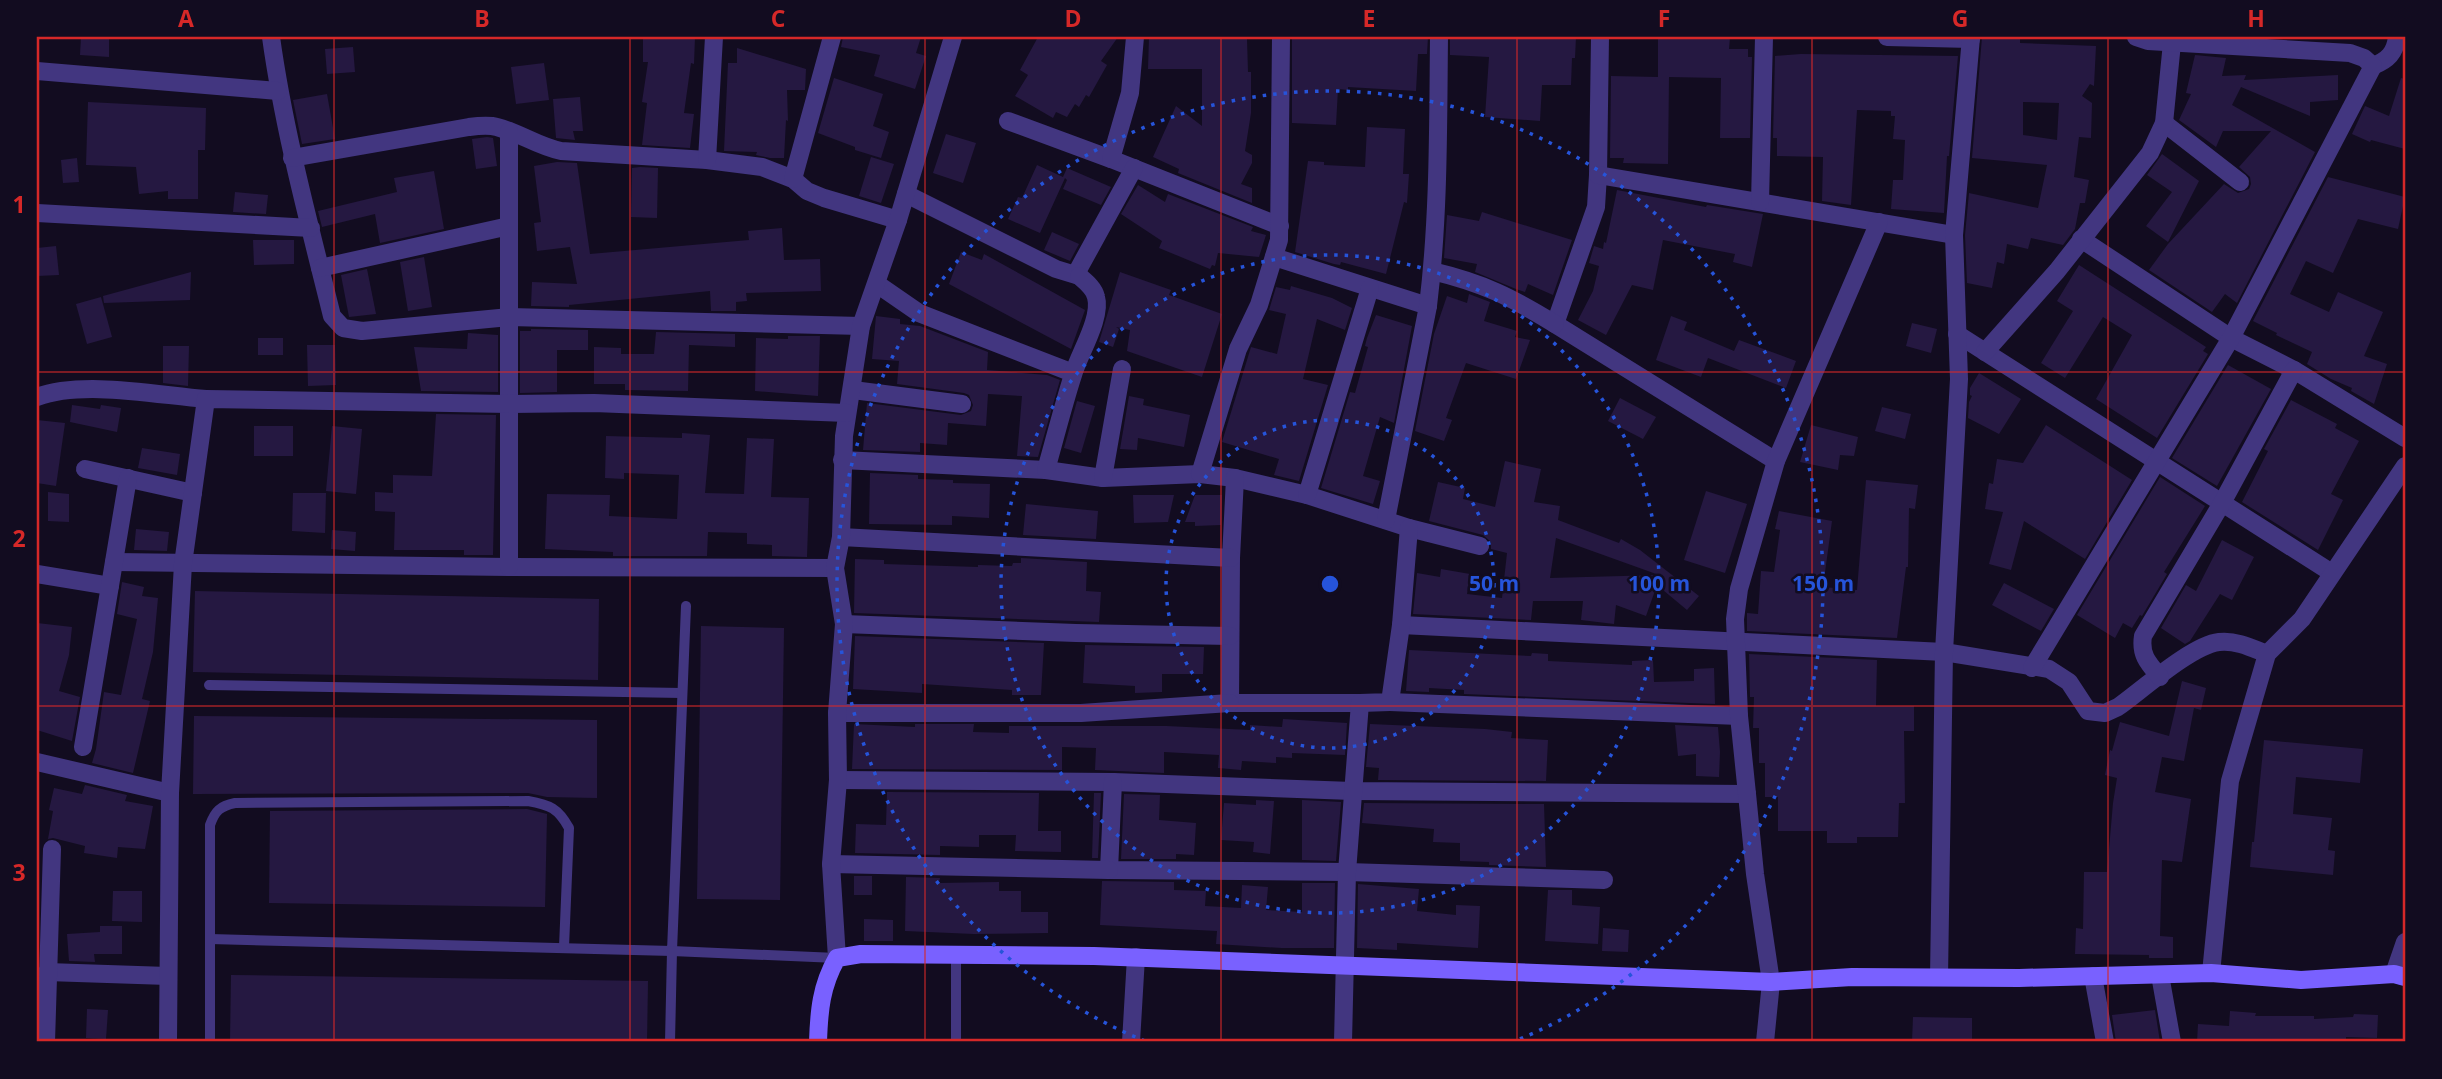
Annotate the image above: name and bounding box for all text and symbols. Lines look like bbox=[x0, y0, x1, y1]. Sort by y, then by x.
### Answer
text: A bbox=[178, 2, 194, 34]
text: B bbox=[474, 2, 490, 34]
text: C bbox=[771, 2, 785, 34]
text: D bbox=[1064, 2, 1082, 34]
text: E bbox=[1363, 2, 1375, 34]
text: F bbox=[1658, 2, 1670, 34]
text: G bbox=[1952, 2, 1968, 34]
text: H bbox=[2247, 2, 2265, 34]
text: 1 bbox=[12, 188, 26, 220]
text: 2 bbox=[12, 522, 26, 554]
text: 50 m bbox=[1469, 569, 1519, 597]
text: 100 m bbox=[1628, 569, 1690, 597]
text: 150 m bbox=[1792, 569, 1854, 597]
centre of rings bbox=[1318, 572, 1342, 596]
text: 3 bbox=[12, 856, 26, 888]

